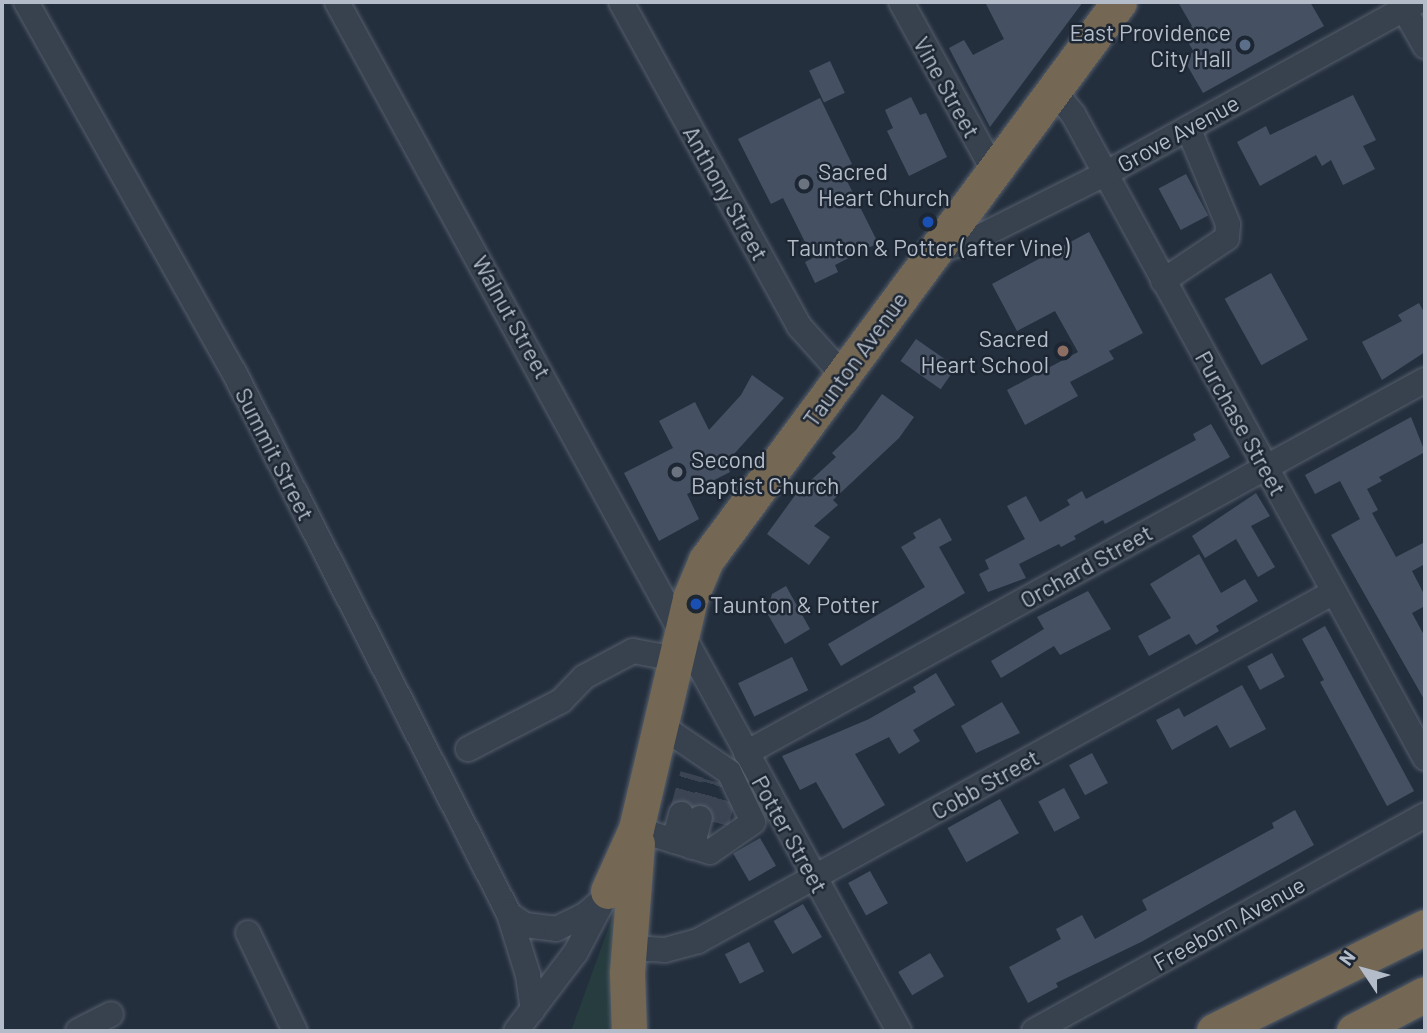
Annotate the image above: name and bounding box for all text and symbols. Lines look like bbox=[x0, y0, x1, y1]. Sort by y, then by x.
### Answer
place label: East Providence City Hall bbox=[1069, 18, 1231, 72]
street label: Vine Street bbox=[908, 32, 986, 142]
marker: East Providence City Hall bbox=[1237, 37, 1253, 53]
street label: Grove Avenue bbox=[1112, 88, 1244, 178]
street label: Anthony Street bbox=[678, 121, 774, 265]
place label: Sacred Heart Church bbox=[818, 157, 950, 211]
marker: Sacred Heart Church bbox=[796, 176, 812, 192]
marker: Taunton & Potter (after Vine) bbox=[920, 214, 936, 230]
place label: Taunton & Potter (after Vine) bbox=[787, 233, 1069, 261]
street label: Walnut Street bbox=[467, 251, 557, 383]
street label: Taunton Avenue bbox=[797, 286, 913, 432]
place label: Sacred Heart School bbox=[920, 324, 1049, 378]
marker: Sacred Heart School bbox=[1055, 343, 1071, 359]
street label: Purchase Street bbox=[1190, 346, 1292, 500]
street label: Summit Street bbox=[230, 383, 320, 525]
place label: Second Baptist Church bbox=[691, 445, 839, 499]
marker: Second Baptist Church bbox=[669, 464, 685, 480]
street label: Orchard Street bbox=[1015, 518, 1157, 614]
place label: Taunton & Potter bbox=[710, 590, 879, 618]
marker: Taunton & Potter bbox=[688, 596, 704, 612]
street label: Cobb Street bbox=[926, 743, 1044, 825]
street label: Potter Street bbox=[746, 770, 834, 898]
street label: Freeborn Avenue bbox=[1148, 870, 1310, 976]
north arrow bbox=[1329, 935, 1399, 1005]
text: N bbox=[1334, 945, 1360, 969]

